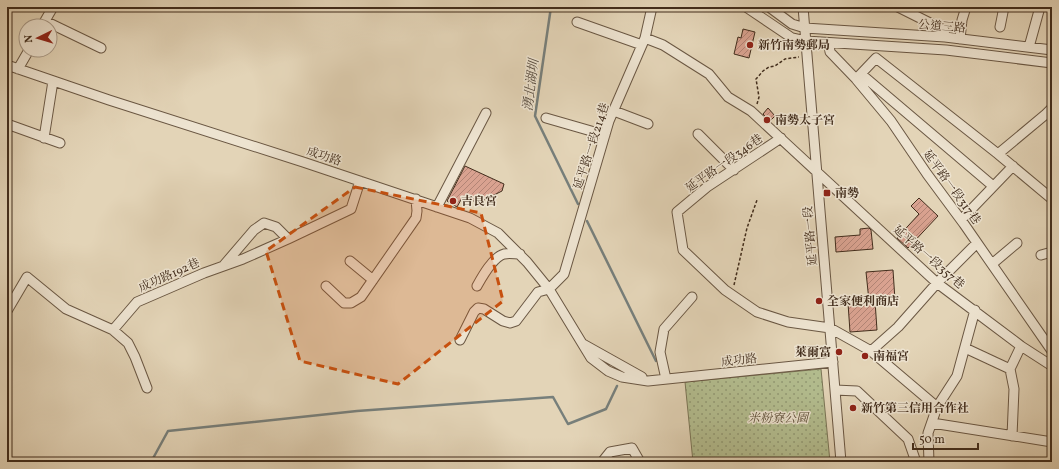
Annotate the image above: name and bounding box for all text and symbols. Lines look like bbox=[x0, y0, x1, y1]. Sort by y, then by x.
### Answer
street label: 公道三路 bbox=[917, 17, 967, 37]
north arrow bbox=[18, 18, 58, 58]
text: N bbox=[22, 34, 37, 43]
place label: 新竹南勢郵局 bbox=[758, 38, 830, 54]
marker: 新竹南勢郵局 bbox=[745, 40, 755, 50]
water label: 湧北湖圳 bbox=[520, 56, 544, 112]
street label: 延平路一段214巷 bbox=[570, 101, 614, 192]
place label: 南勢太子宮 bbox=[775, 113, 835, 129]
marker: 南勢太子宮 bbox=[762, 115, 772, 125]
street label: 延平路一段346巷 bbox=[683, 131, 767, 197]
street label: 成功路 bbox=[304, 144, 343, 170]
street label: 延平路一段317巷 bbox=[919, 147, 984, 228]
place label: 南勢 bbox=[835, 186, 859, 202]
marker: 南勢 bbox=[822, 188, 832, 198]
place label: 吉良宮 bbox=[461, 194, 497, 210]
marker: 吉良宮 bbox=[448, 196, 458, 206]
street label: 延平路一段 bbox=[800, 205, 822, 267]
street label: 延平路一段357巷 bbox=[889, 222, 967, 293]
street label: 成功路192巷 bbox=[136, 255, 203, 297]
place label: 全家便利商店 bbox=[827, 294, 899, 310]
marker: 全家便利商店 bbox=[814, 296, 824, 306]
place label: 萊爾富 bbox=[795, 345, 831, 361]
marker: 萊爾富 bbox=[834, 347, 844, 357]
place label: 南福宮 bbox=[873, 349, 909, 365]
street label: 成功路 bbox=[720, 351, 758, 371]
marker: 南福宮 bbox=[860, 351, 870, 361]
place label: 新竹第三信用合作社 bbox=[861, 401, 969, 417]
marker: 新竹第三信用合作社 bbox=[848, 403, 858, 413]
park label: 米粉寮公園 bbox=[748, 411, 810, 427]
scale bar bbox=[913, 425, 978, 451]
text: 50 m bbox=[919, 432, 945, 448]

